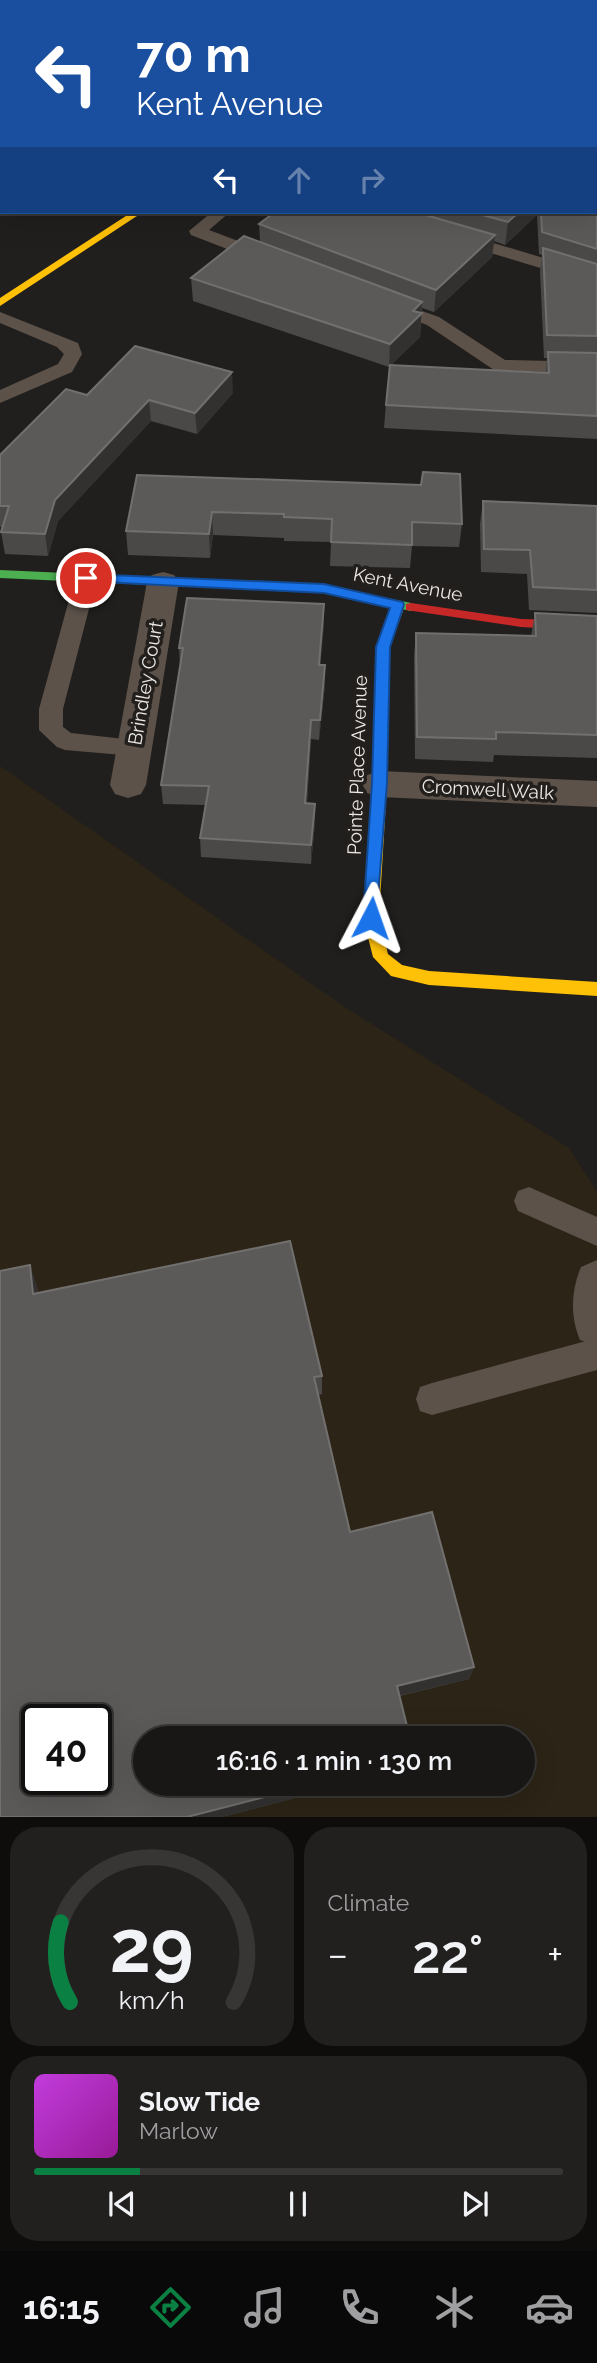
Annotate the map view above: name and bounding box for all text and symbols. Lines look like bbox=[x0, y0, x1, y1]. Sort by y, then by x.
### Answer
text: 70 m bbox=[136, 26, 251, 83]
icon: left bbox=[21, 28, 112, 119]
text: Kent Avenue bbox=[136, 85, 323, 122]
icon: left bbox=[207, 161, 245, 199]
icon: ahead bbox=[280, 161, 318, 199]
icon: right bbox=[353, 161, 391, 199]
pin bbox=[56, 548, 116, 608]
icon: arrive bbox=[67, 559, 105, 597]
street label: Kent Avenue bbox=[351, 563, 465, 605]
street label: Brindley Court bbox=[123, 619, 167, 747]
street label: Pointe Place Avenue bbox=[343, 675, 371, 855]
street label: Cromwell Walk bbox=[421, 775, 555, 803]
position arrow bbox=[334, 881, 408, 955]
speed limit sign: 40 bbox=[21, 1704, 112, 1795]
text: 16:16 · 1 min · 130 m bbox=[216, 1746, 452, 1776]
text: Climate bbox=[328, 1889, 409, 1916]
text: 29 bbox=[110, 1905, 194, 1990]
text: 22° bbox=[412, 1924, 483, 1985]
text: − bbox=[328, 1932, 348, 1977]
text: + bbox=[547, 1932, 563, 1977]
text: km/h bbox=[119, 1985, 185, 2015]
text: Slow Tide bbox=[139, 2087, 260, 2117]
text: Marlow bbox=[139, 2117, 218, 2144]
icon: previous bbox=[103, 2185, 141, 2223]
icon: pause bbox=[279, 2185, 317, 2223]
icon: next bbox=[456, 2185, 494, 2223]
icon: directions bbox=[146, 2283, 195, 2332]
icon: music bbox=[240, 2283, 289, 2332]
icon: phone bbox=[335, 2283, 384, 2332]
icon: climate bbox=[430, 2283, 479, 2332]
icon: car bbox=[525, 2283, 574, 2332]
text: 16:15 bbox=[23, 2289, 100, 2326]

